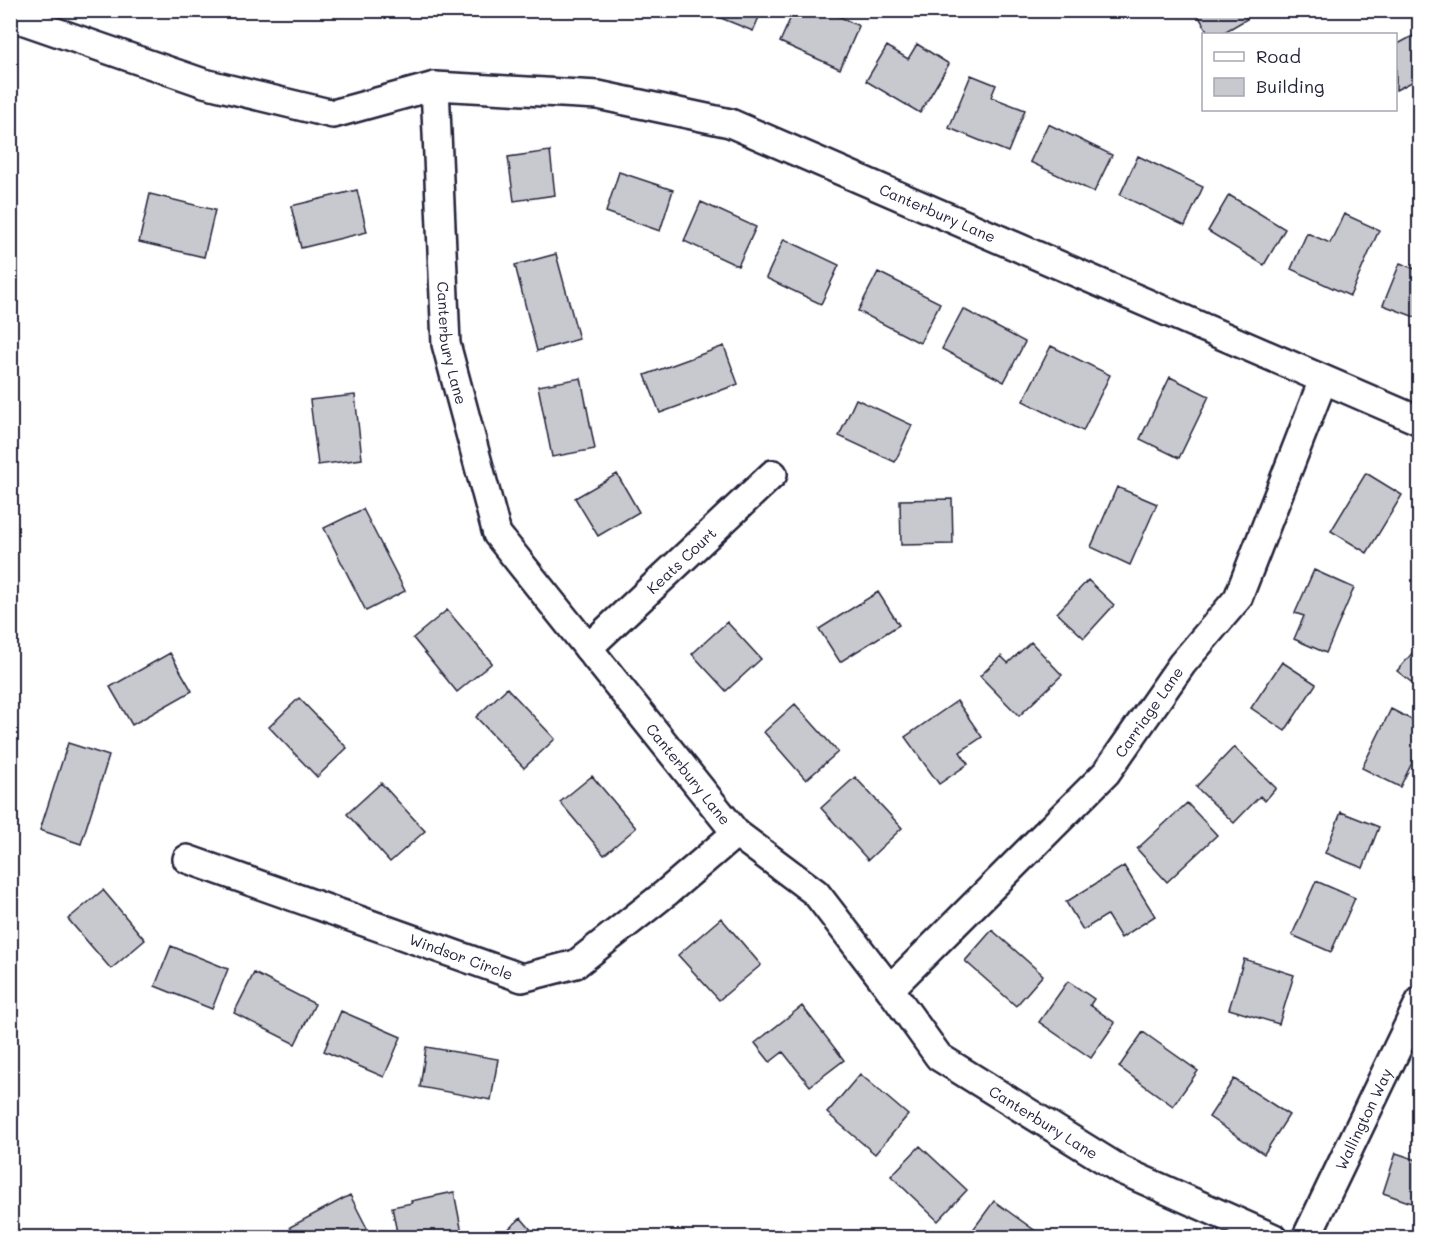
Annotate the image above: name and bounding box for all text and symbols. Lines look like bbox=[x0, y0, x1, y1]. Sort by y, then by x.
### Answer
legend bbox=[1202, 33, 1397, 111]
text: Road bbox=[1256, 44, 1301, 68]
text: Building bbox=[1256, 74, 1324, 98]
street label: Canterbury Lane bbox=[876, 179, 999, 247]
street label: Canterbury Lane bbox=[433, 281, 472, 407]
street label: Keats Court bbox=[642, 523, 720, 598]
street label: Carriage Lane bbox=[1110, 662, 1187, 761]
street label: Canterbury Lane bbox=[642, 719, 735, 829]
street label: Windsor Circle bbox=[407, 929, 516, 984]
street label: Wallington Way bbox=[1330, 1065, 1396, 1173]
street label: Canterbury Lane bbox=[985, 1081, 1102, 1163]

